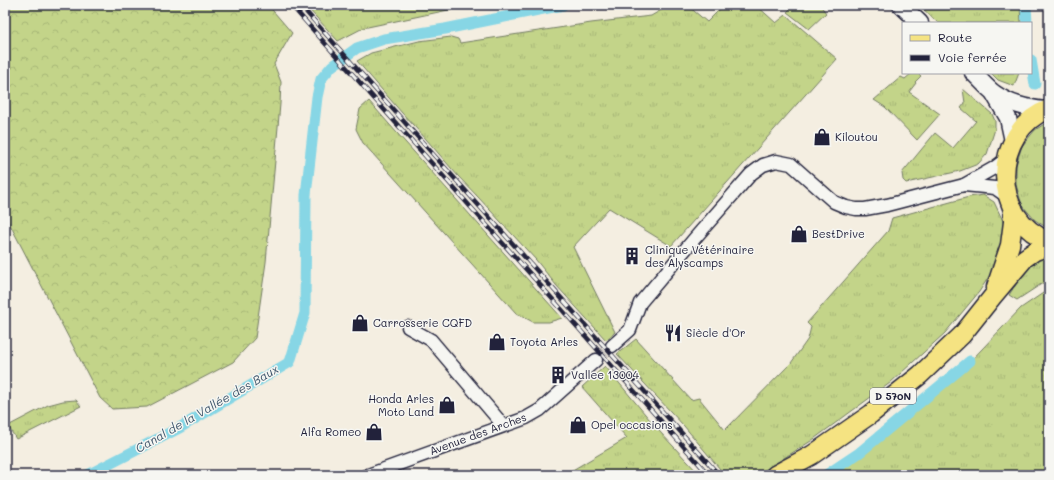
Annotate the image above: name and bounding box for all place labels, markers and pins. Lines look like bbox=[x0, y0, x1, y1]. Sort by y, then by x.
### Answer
shop icon: Kiloutou bbox=[812, 127, 832, 147]
place label: Kiloutou bbox=[835, 129, 878, 144]
shop icon: BestDrive bbox=[789, 224, 809, 244]
place label: BestDrive bbox=[812, 226, 865, 241]
place label: Clinique Vétérinaire des Alyscamps bbox=[645, 242, 754, 270]
building icon: Clinique Vétérinaire des Alyscamps bbox=[622, 246, 642, 266]
shop icon: Carrosserie CQFD bbox=[350, 313, 370, 333]
place label: Carrosserie CQFD bbox=[373, 315, 472, 330]
restaurant icon: Siècle d'Or bbox=[663, 323, 683, 343]
place label: Siècle d'Or bbox=[686, 325, 746, 340]
shop icon: Toyota Arles bbox=[487, 332, 507, 352]
place label: Toyota Arles bbox=[510, 334, 578, 349]
building icon: Vallee 13004 bbox=[548, 365, 568, 385]
place label: Vallee 13004 bbox=[571, 367, 640, 382]
place label: Honda Arles Moto Land bbox=[368, 391, 434, 419]
shop icon: Honda Arles Moto Land bbox=[437, 395, 457, 415]
shop icon: Opel occasions bbox=[568, 415, 588, 435]
place label: Opel occasions bbox=[591, 417, 673, 432]
shop icon: Alfa Romeo bbox=[364, 422, 384, 442]
place label: Alfa Romeo bbox=[300, 424, 361, 439]

